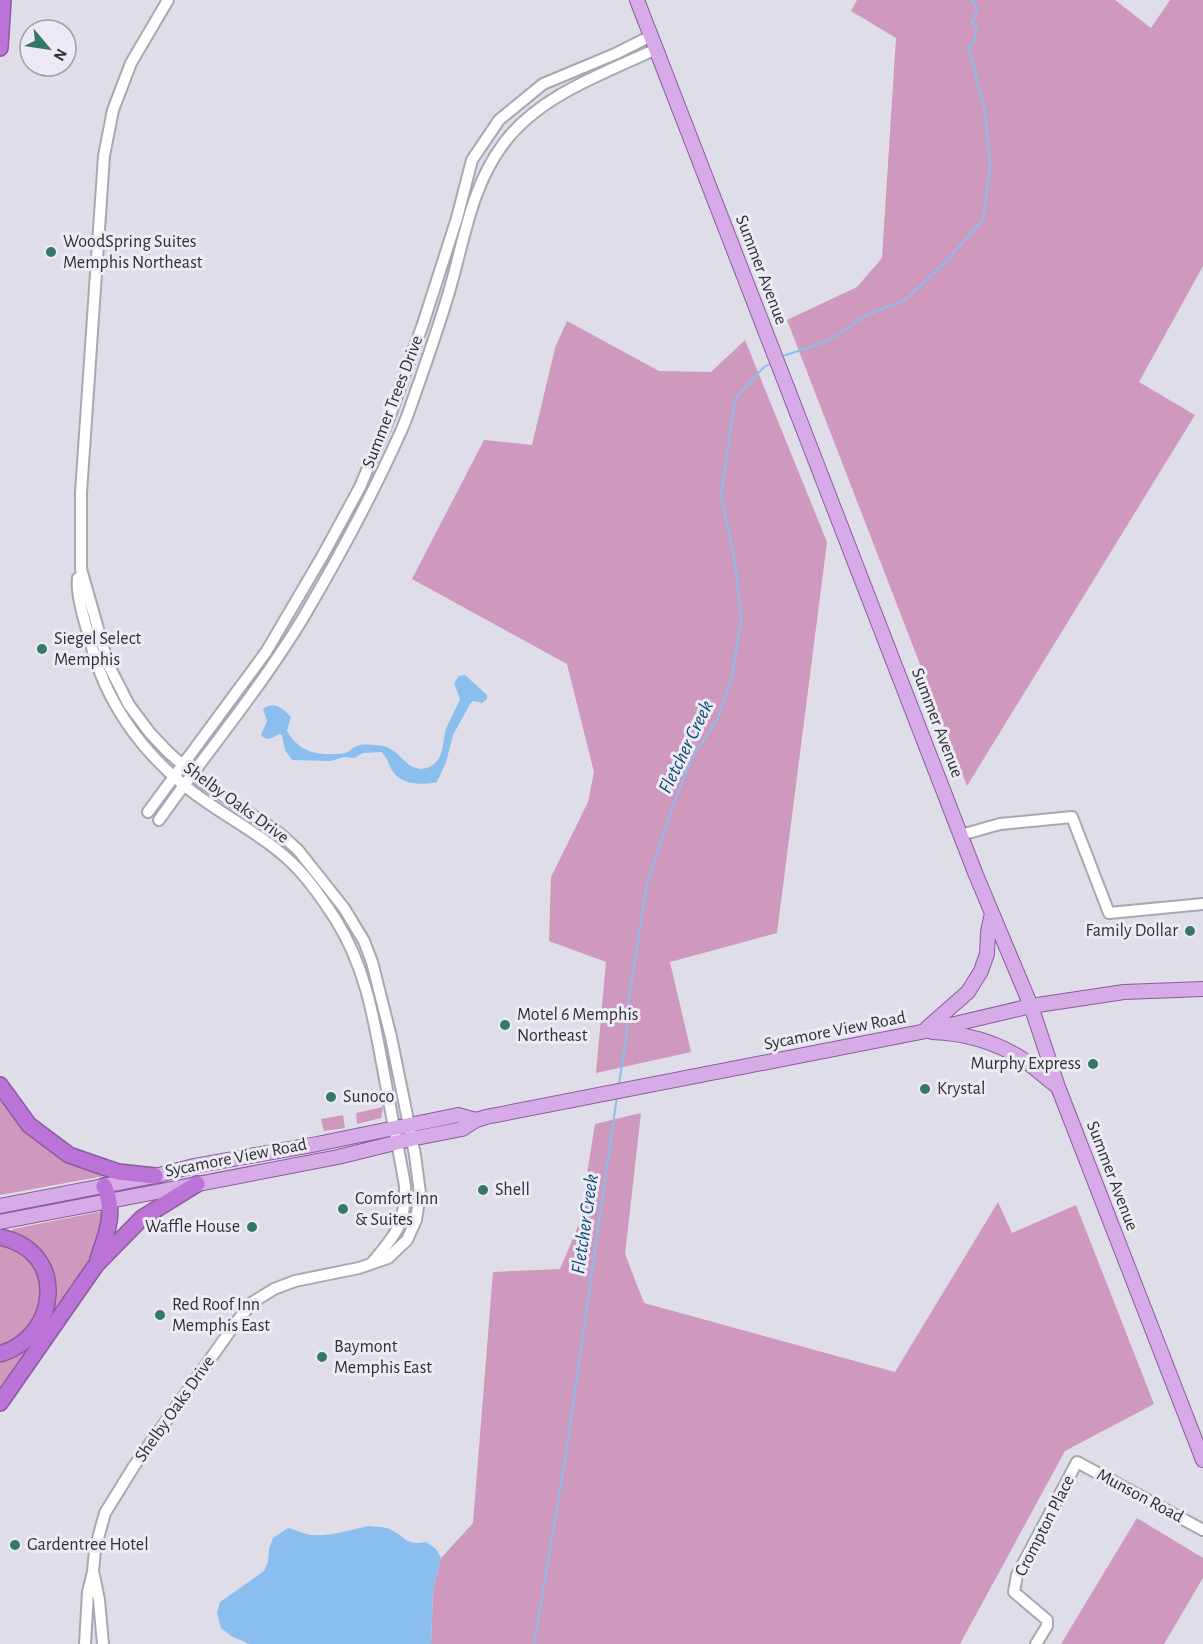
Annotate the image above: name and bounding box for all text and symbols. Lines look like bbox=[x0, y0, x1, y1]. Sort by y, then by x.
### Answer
north arrow bbox=[18, 18, 78, 78]
text: N bbox=[51, 46, 70, 64]
street label: Summer Avenue bbox=[732, 213, 790, 327]
place label: WoodSpring Suites Memphis Northeast bbox=[63, 233, 203, 272]
marker: WoodSpring Suites Memphis Northeast bbox=[44, 245, 58, 259]
street label: Summer Trees Drive bbox=[359, 333, 427, 471]
place label: Siegel Select Memphis bbox=[54, 630, 142, 669]
marker: Siegel Select Memphis bbox=[35, 642, 49, 656]
street label: Summer Avenue bbox=[908, 666, 966, 780]
water label: Fletcher Creek bbox=[655, 697, 717, 797]
street label: Shelby Oaks Drive bbox=[180, 759, 292, 847]
place label: Family Dollar bbox=[1085, 922, 1178, 940]
marker: Family Dollar bbox=[1183, 924, 1197, 938]
place label: Motel 6 Memphis Northeast bbox=[517, 1006, 638, 1045]
street label: Sycamore View Road bbox=[762, 1008, 908, 1054]
marker: Motel 6 Memphis Northeast bbox=[498, 1018, 512, 1032]
place label: Murphy Express bbox=[971, 1055, 1081, 1073]
marker: Murphy Express bbox=[1086, 1057, 1100, 1071]
place label: Krystal bbox=[937, 1080, 986, 1098]
marker: Krystal bbox=[918, 1082, 932, 1096]
place label: Sunoco bbox=[343, 1088, 395, 1106]
marker: Sunoco bbox=[324, 1090, 338, 1104]
street label: Summer Avenue bbox=[1083, 1119, 1141, 1233]
street label: Sycamore View Road bbox=[163, 1135, 309, 1181]
water label: Fletcher Creek bbox=[568, 1173, 602, 1275]
place label: Shell bbox=[495, 1181, 530, 1199]
marker: Shell bbox=[476, 1183, 490, 1197]
place label: Comfort Inn & Suites bbox=[355, 1190, 438, 1229]
marker: Comfort Inn & Suites bbox=[336, 1202, 350, 1216]
place label: Waffle House bbox=[145, 1218, 240, 1236]
marker: Waffle House bbox=[245, 1220, 259, 1234]
place label: Red Roof Inn Memphis East bbox=[172, 1296, 270, 1335]
marker: Red Roof Inn Memphis East bbox=[153, 1308, 167, 1322]
place label: Baymont Memphis East bbox=[334, 1338, 432, 1377]
marker: Baymont Memphis East bbox=[315, 1350, 329, 1364]
street label: Shelby Oaks Drive bbox=[132, 1353, 218, 1465]
street label: Munson Road bbox=[1094, 1466, 1186, 1526]
street label: Crompton Place bbox=[1012, 1473, 1078, 1579]
place label: Gardentree Hotel bbox=[27, 1536, 149, 1554]
marker: Gardentree Hotel bbox=[8, 1538, 22, 1552]

